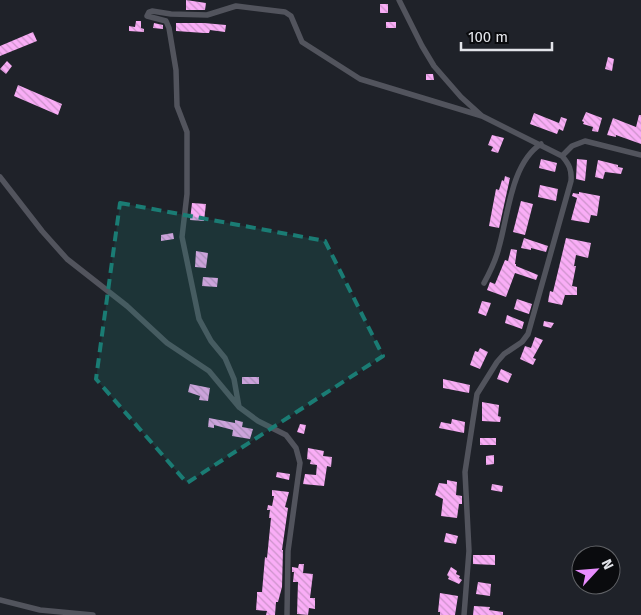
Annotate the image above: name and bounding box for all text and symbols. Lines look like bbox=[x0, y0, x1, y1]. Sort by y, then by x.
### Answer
scale bar bbox=[461, 20, 552, 52]
text: 100 m bbox=[468, 28, 508, 46]
north arrow bbox=[571, 545, 621, 595]
text: N bbox=[598, 557, 617, 572]

